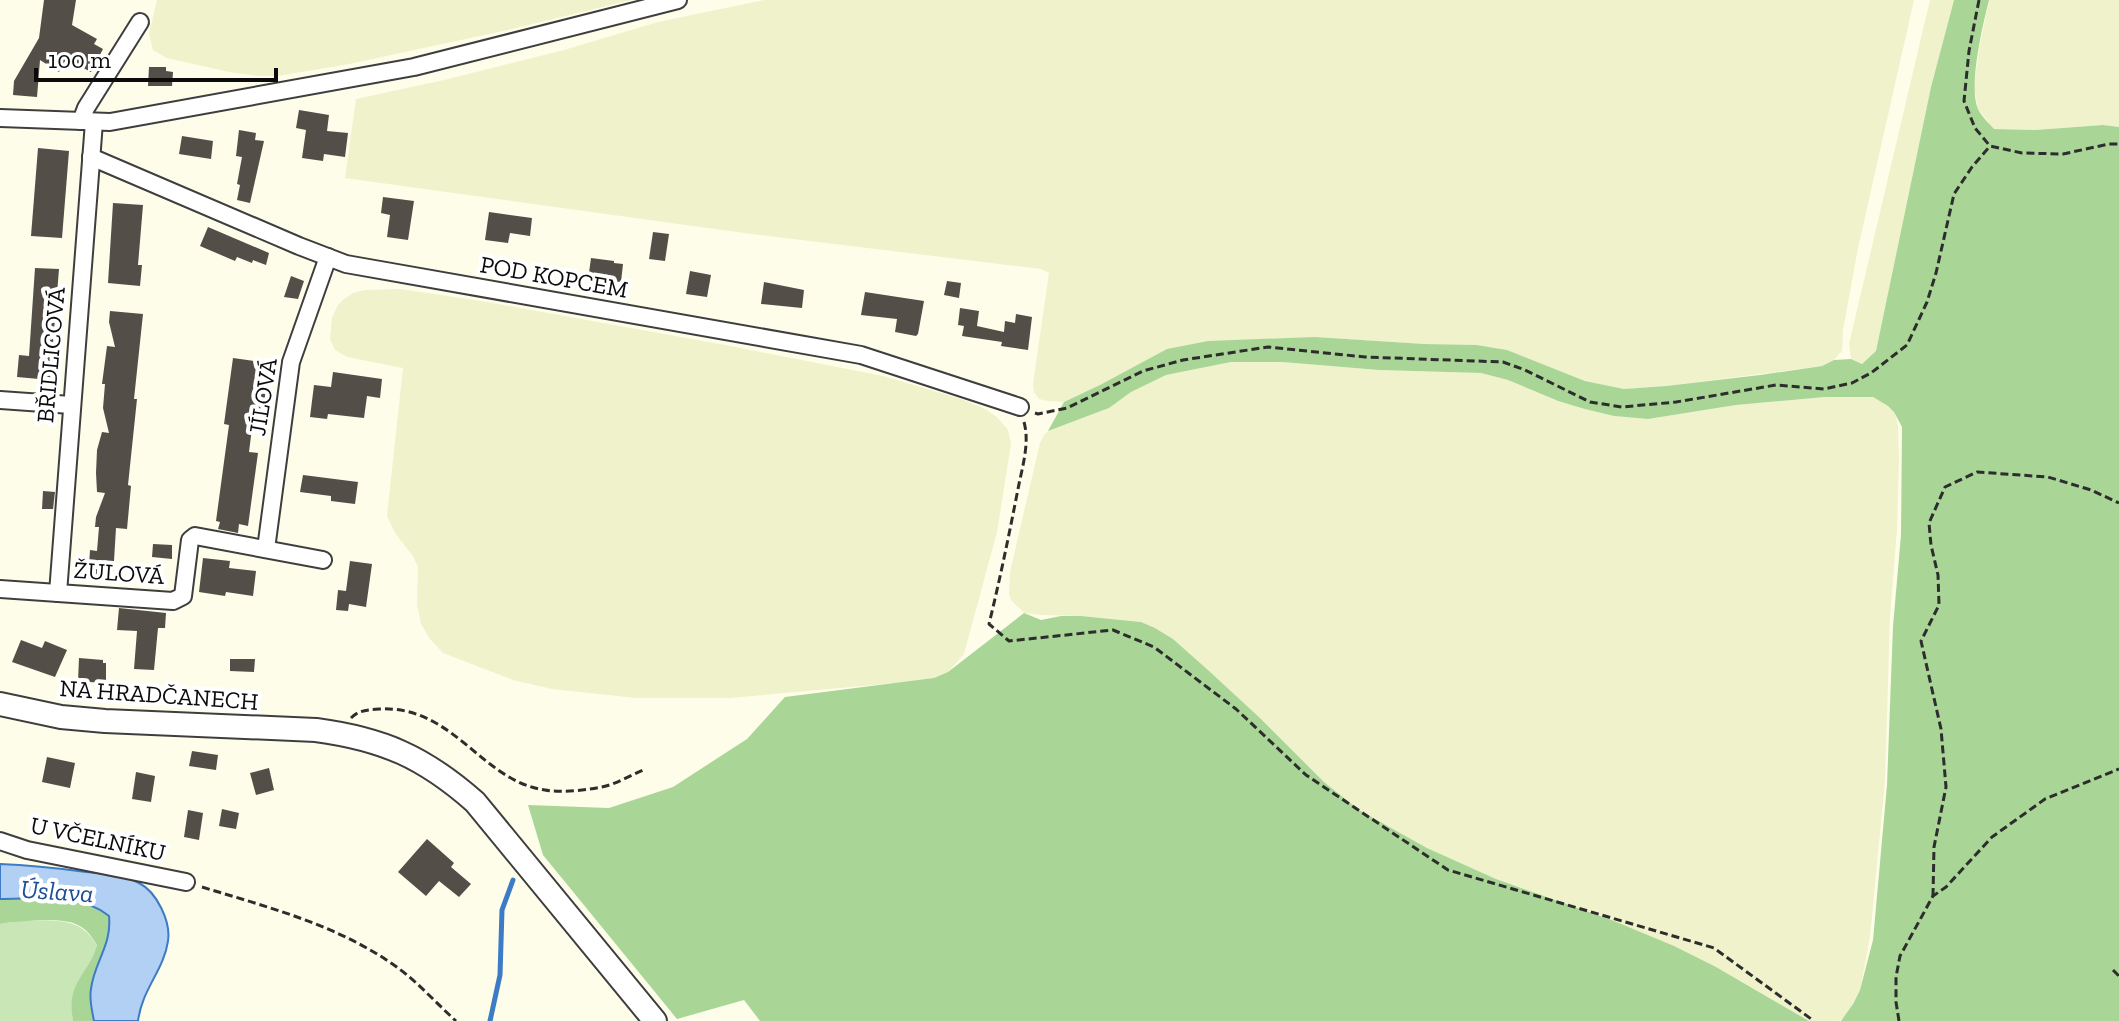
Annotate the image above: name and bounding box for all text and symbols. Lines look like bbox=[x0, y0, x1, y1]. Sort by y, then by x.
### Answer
scale bar bbox=[36, 32, 276, 82]
text: 100 m bbox=[48, 45, 111, 74]
street label: POD KOPCEM bbox=[478, 249, 630, 304]
street label: BŘIDLICOVÁ bbox=[30, 286, 71, 424]
street label: JÍLOVÁ bbox=[242, 356, 283, 438]
street label: ŽULOVÁ bbox=[73, 555, 166, 590]
street label: NA HRADČANECH bbox=[59, 673, 259, 716]
street label: U VČELNÍKU bbox=[28, 810, 168, 867]
water label: Úslava bbox=[19, 872, 95, 910]

